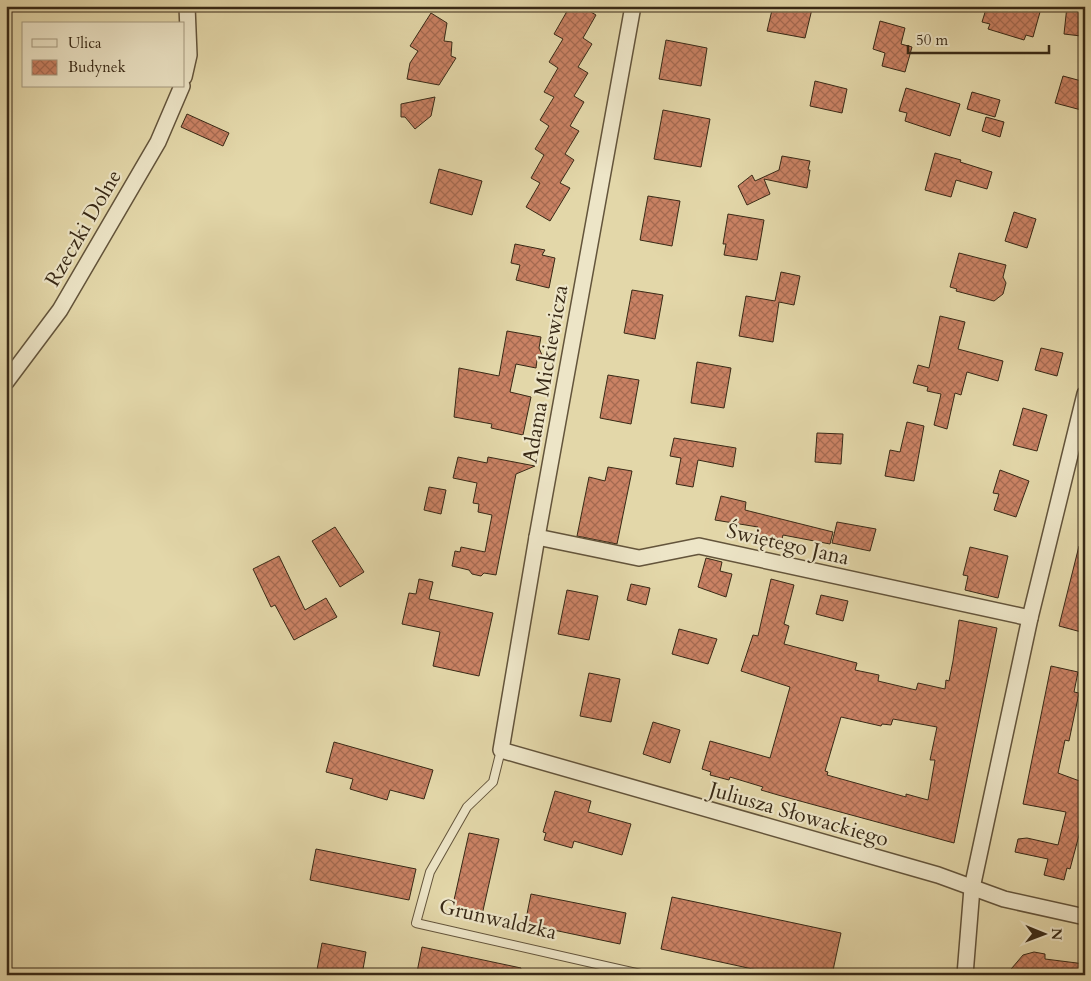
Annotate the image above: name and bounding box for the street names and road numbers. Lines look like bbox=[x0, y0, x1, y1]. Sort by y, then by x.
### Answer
street label: Rzeczki Dolne bbox=[38, 165, 129, 292]
street label: Adama Mickiewicza bbox=[516, 283, 575, 465]
street label: Świętego Jana bbox=[724, 515, 852, 573]
street label: Juliusza Słowackiego bbox=[703, 774, 892, 854]
street label: Grunwaldzka bbox=[436, 892, 560, 947]

